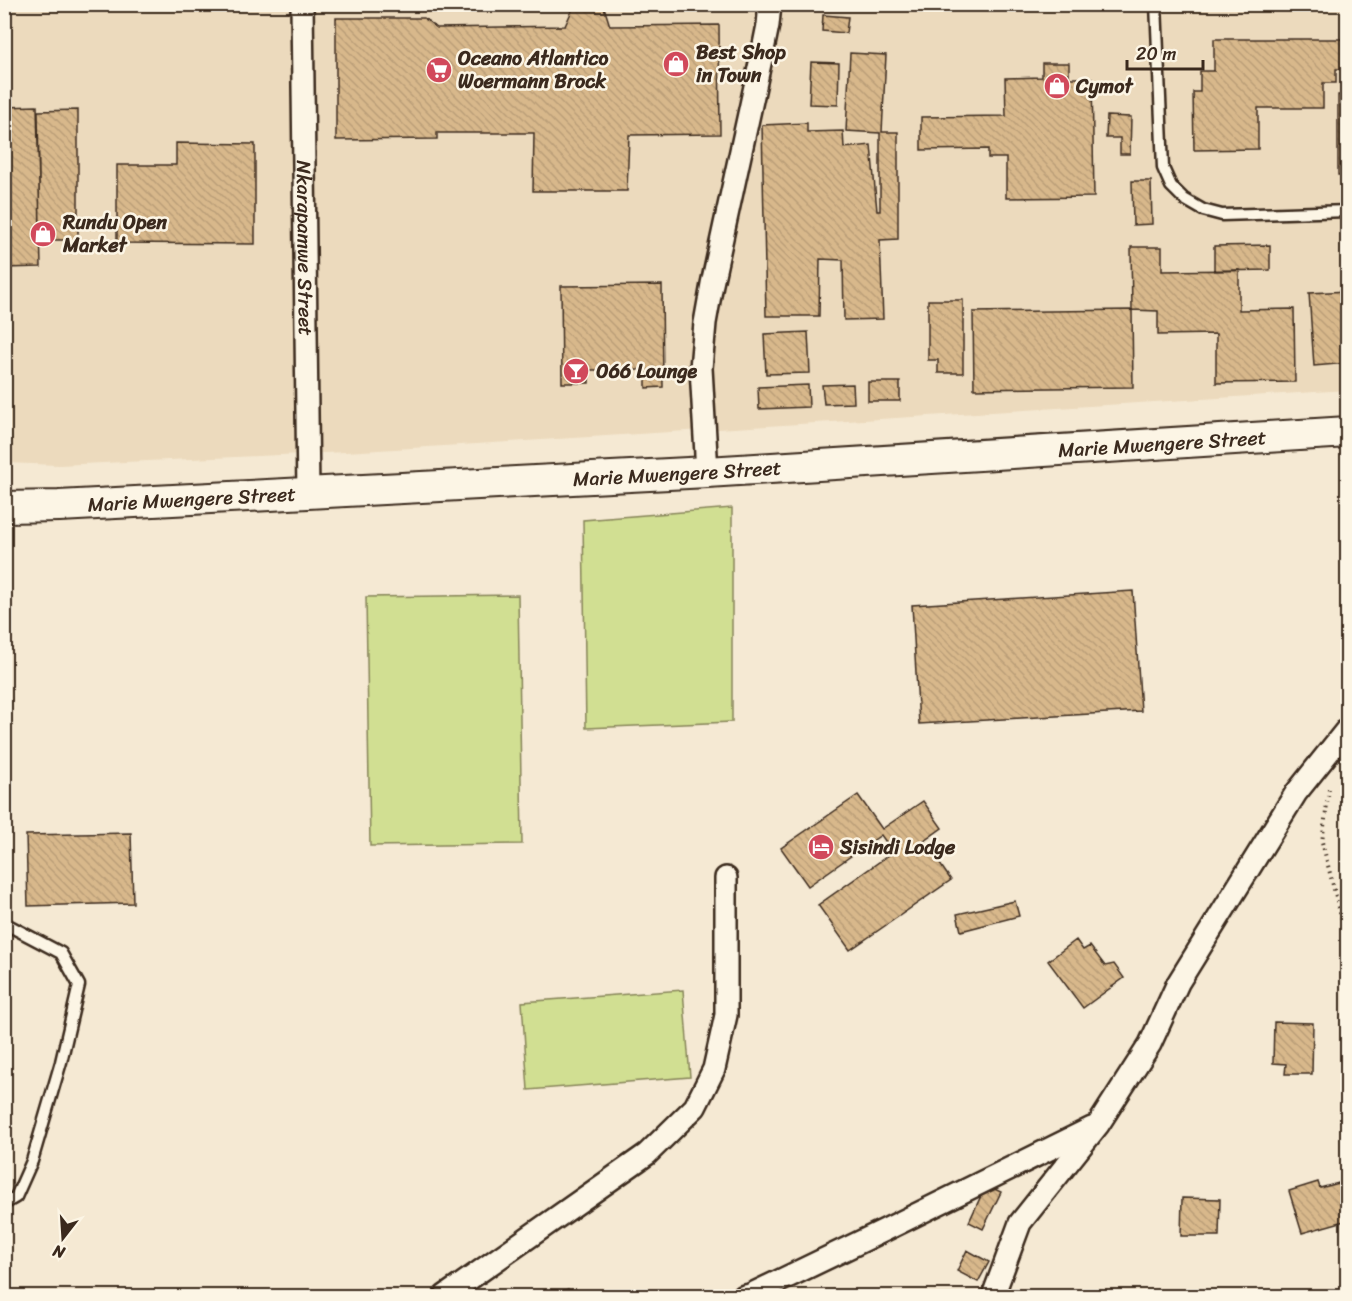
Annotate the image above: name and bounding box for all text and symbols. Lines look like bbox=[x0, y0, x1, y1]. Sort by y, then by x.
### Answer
scale bar bbox=[1127, 33, 1204, 71]
place label: Best Shop in Town bbox=[696, 35, 786, 93]
text: 20 m bbox=[1136, 38, 1176, 70]
place label: Oceano Atlantico Woermann Brock bbox=[458, 41, 608, 99]
shop icon: Best Shop in Town bbox=[661, 49, 691, 79]
supermarket icon: Oceano Atlantico Woermann Brock bbox=[424, 55, 454, 85]
place label: Cymot bbox=[1075, 69, 1134, 104]
shop icon: Cymot bbox=[1042, 71, 1072, 101]
street label: Nkarapamwe Street bbox=[286, 160, 323, 336]
place label: Rundu Open Market bbox=[62, 205, 167, 263]
shop icon: Rundu Open Market bbox=[28, 219, 58, 249]
place label: 066 Lounge bbox=[596, 354, 698, 389]
bar icon: 066 Lounge bbox=[561, 356, 591, 386]
street label: Marie Mwengere Street bbox=[1057, 420, 1268, 468]
street label: Marie Mwengere Street bbox=[572, 450, 783, 497]
street label: Marie Mwengere Street bbox=[87, 477, 297, 522]
place label: Sisindi Lodge bbox=[839, 830, 956, 865]
hotel icon: Sisindi Lodge bbox=[806, 832, 836, 862]
north arrow bbox=[33, 1208, 93, 1268]
text: N bbox=[48, 1236, 69, 1268]

